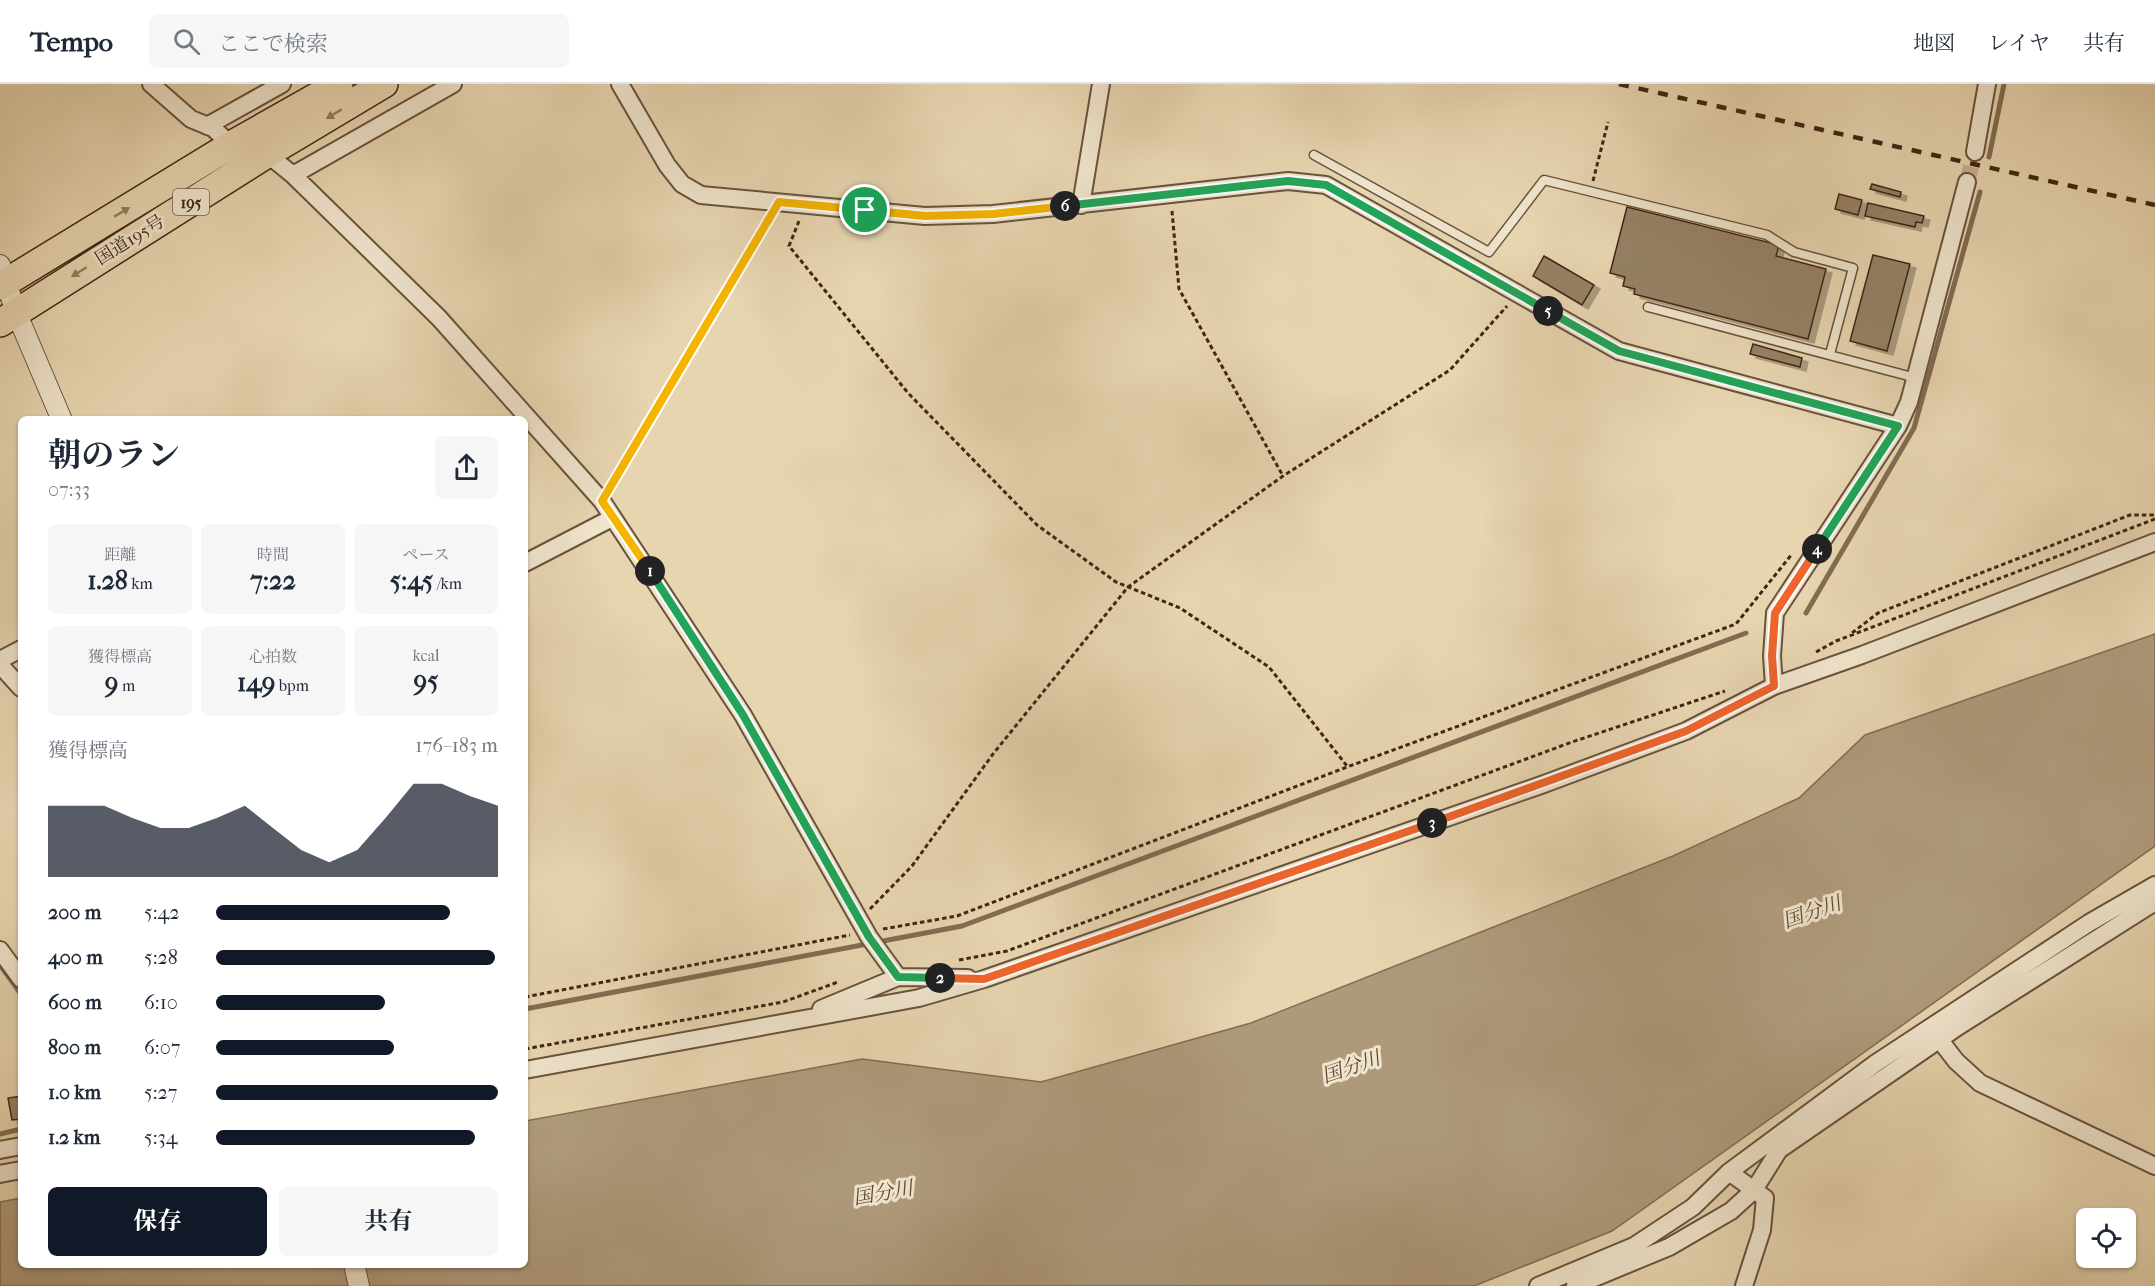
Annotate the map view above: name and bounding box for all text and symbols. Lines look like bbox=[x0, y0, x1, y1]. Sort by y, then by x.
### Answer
search box bbox=[149, 14, 569, 68]
text: Tempo bbox=[30, 25, 113, 58]
icon: search bbox=[170, 25, 203, 58]
text: ここで検索 bbox=[218, 31, 328, 57]
text: 地図 bbox=[1913, 31, 1955, 55]
text: レイヤ bbox=[1988, 31, 2050, 55]
text: 共有 bbox=[2083, 31, 2125, 55]
one-way arrow bbox=[325, 109, 342, 119]
pin bbox=[839, 184, 890, 235]
road number: 195 bbox=[173, 189, 209, 215]
pin: 6 bbox=[1050, 191, 1080, 221]
icon: arrive bbox=[848, 193, 881, 226]
text: 6 bbox=[1061, 196, 1069, 215]
one-way arrow bbox=[114, 206, 130, 217]
street label: 国道195号 bbox=[92, 211, 168, 269]
one-way arrow bbox=[71, 266, 87, 277]
pin: 5 bbox=[1533, 296, 1563, 326]
text: 5 bbox=[1545, 301, 1551, 320]
text: 朝のラン bbox=[48, 436, 180, 475]
button: share bbox=[435, 436, 498, 499]
text: 07:33 bbox=[48, 478, 90, 501]
pin: 4 bbox=[1802, 534, 1832, 564]
text: 4 bbox=[1812, 539, 1822, 558]
text: 距離 bbox=[104, 545, 136, 564]
text: 時間 bbox=[257, 545, 289, 564]
text: ペース bbox=[402, 545, 450, 564]
pin: 1 bbox=[635, 556, 665, 586]
text: 1 bbox=[647, 561, 653, 580]
text: 1.28 bbox=[87, 565, 128, 596]
text: 7:22 bbox=[250, 565, 296, 596]
text: 5:45 bbox=[390, 565, 433, 596]
text: km bbox=[128, 574, 153, 593]
text: /km bbox=[433, 574, 462, 593]
text: kcal bbox=[413, 646, 439, 665]
text: 獲得標高 bbox=[88, 647, 152, 666]
text: 心拍数 bbox=[249, 647, 297, 666]
text: 95 bbox=[414, 665, 438, 696]
text: 9 bbox=[105, 667, 118, 698]
text: 149 bbox=[237, 667, 275, 698]
text: m bbox=[118, 676, 135, 695]
text: bpm bbox=[275, 676, 309, 695]
text: 176–183 m bbox=[415, 734, 498, 757]
text: 獲得標高 bbox=[48, 739, 128, 762]
pin: 3 bbox=[1417, 808, 1447, 838]
text: 3 bbox=[1429, 813, 1435, 832]
water label: 国分川 bbox=[1780, 891, 1846, 933]
text: 200 m bbox=[48, 901, 101, 924]
text: 5:42 bbox=[144, 901, 180, 924]
text: 400 m bbox=[48, 946, 103, 969]
text: 5:28 bbox=[144, 946, 178, 969]
pin: 2 bbox=[925, 963, 955, 993]
text: 2 bbox=[936, 968, 944, 987]
text: 600 m bbox=[48, 991, 102, 1014]
text: 6:10 bbox=[144, 991, 178, 1014]
text: 800 m bbox=[48, 1036, 101, 1059]
text: 6:07 bbox=[144, 1036, 180, 1059]
water label: 国分川 bbox=[1319, 1046, 1385, 1088]
text: 1.0 km bbox=[48, 1081, 101, 1104]
text: 5:27 bbox=[144, 1081, 177, 1104]
text: 1.2 km bbox=[48, 1126, 101, 1149]
text: 5:34 bbox=[144, 1126, 178, 1149]
water label: 国分川 bbox=[851, 1176, 917, 1210]
button: 保存 bbox=[48, 1187, 267, 1256]
button: 共有 bbox=[279, 1187, 498, 1256]
map controls bbox=[2076, 1208, 2136, 1268]
button: locate bbox=[2076, 1208, 2136, 1268]

